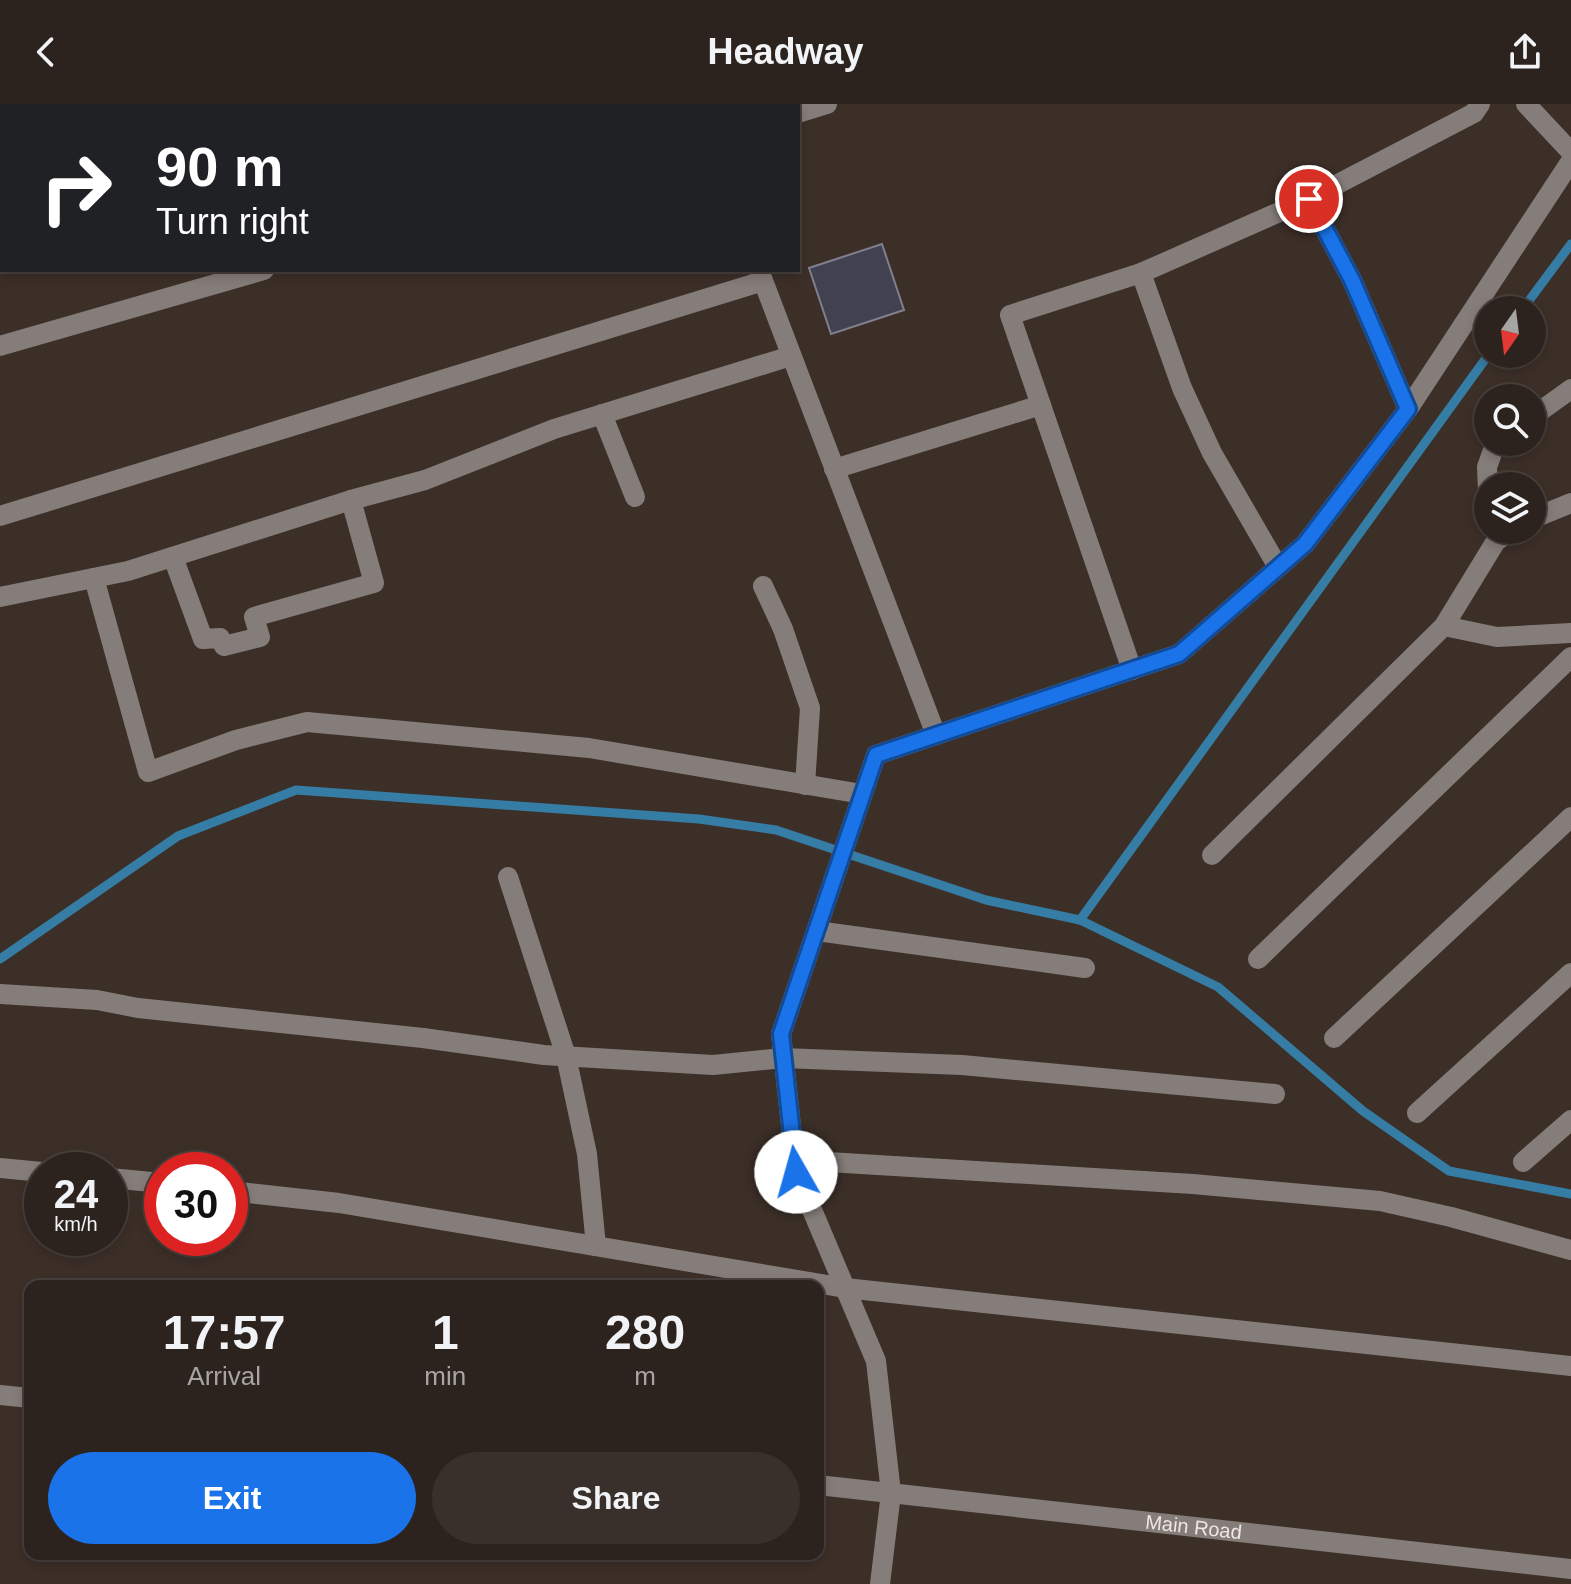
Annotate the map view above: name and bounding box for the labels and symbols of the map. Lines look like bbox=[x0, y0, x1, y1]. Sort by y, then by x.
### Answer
pin bbox=[1275, 165, 1343, 233]
north arrow bbox=[1474, 296, 1546, 368]
position arrow bbox=[754, 1130, 838, 1214]
speed limit sign: 30 bbox=[144, 1152, 248, 1256]
street label: Main Road bbox=[1144, 1511, 1243, 1543]

